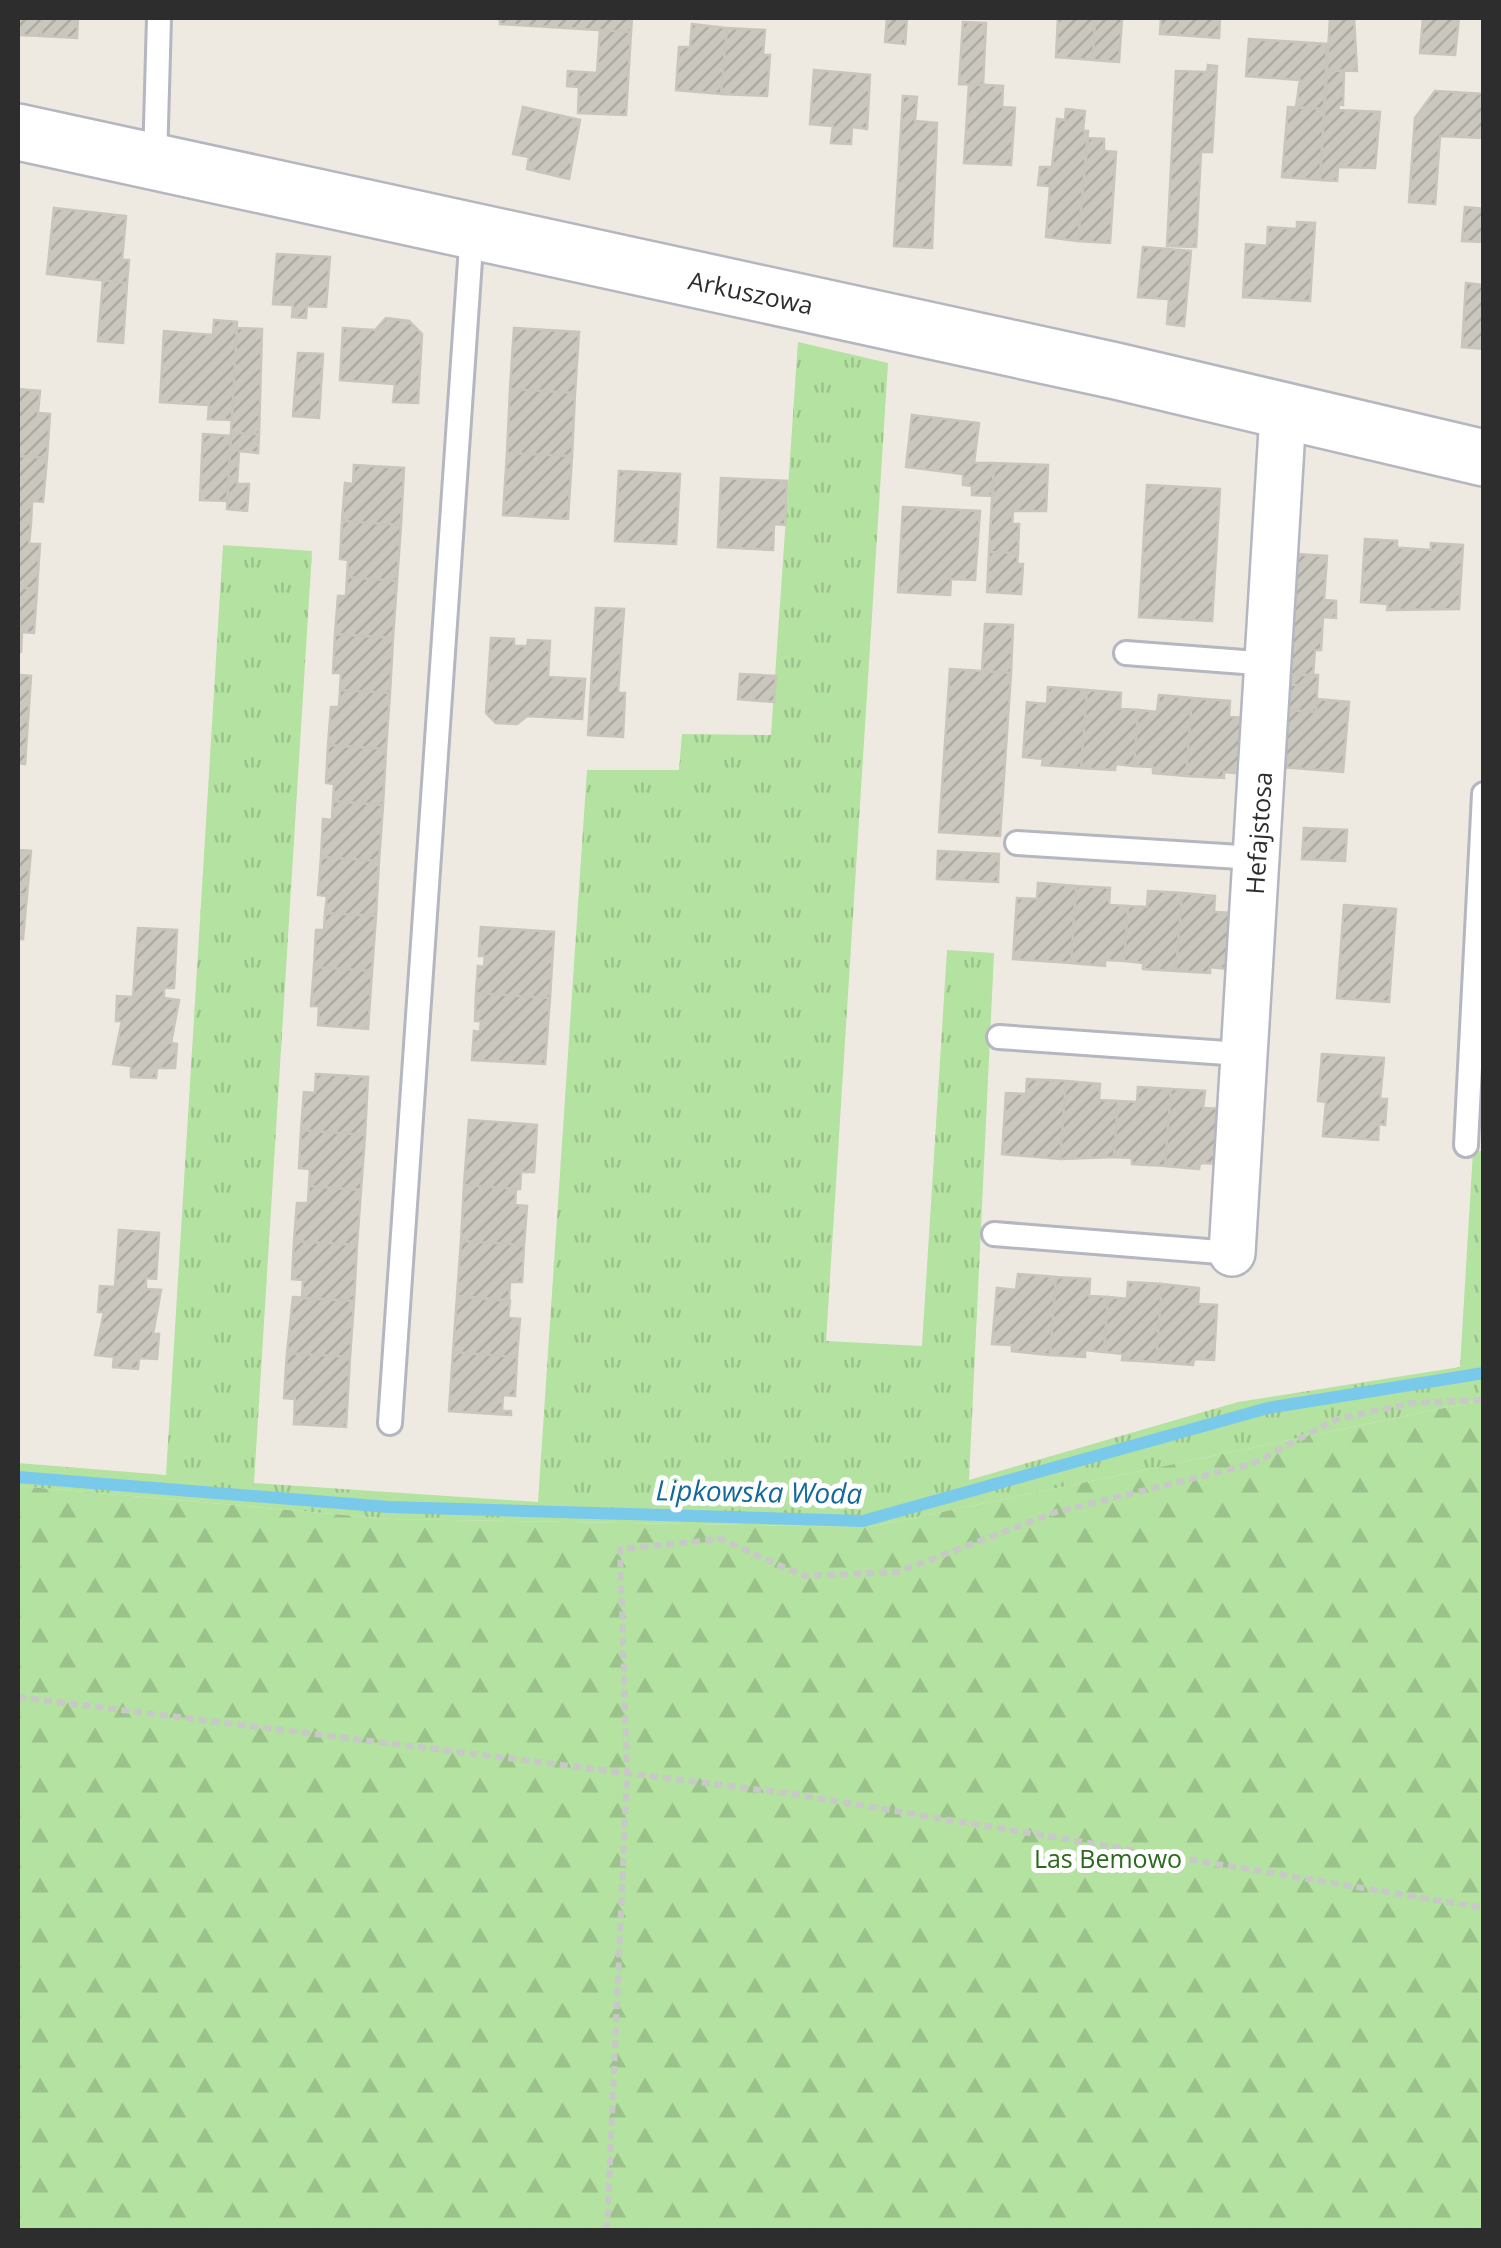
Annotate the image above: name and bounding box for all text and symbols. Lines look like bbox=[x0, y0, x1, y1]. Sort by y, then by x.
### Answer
street label: Arkuszowa bbox=[686, 262, 816, 322]
street label: Hefajstosa bbox=[1237, 771, 1279, 895]
water label: Lipkowska Woda bbox=[655, 1470, 863, 1512]
park label: Las Bemowo bbox=[1034, 1841, 1182, 1875]

